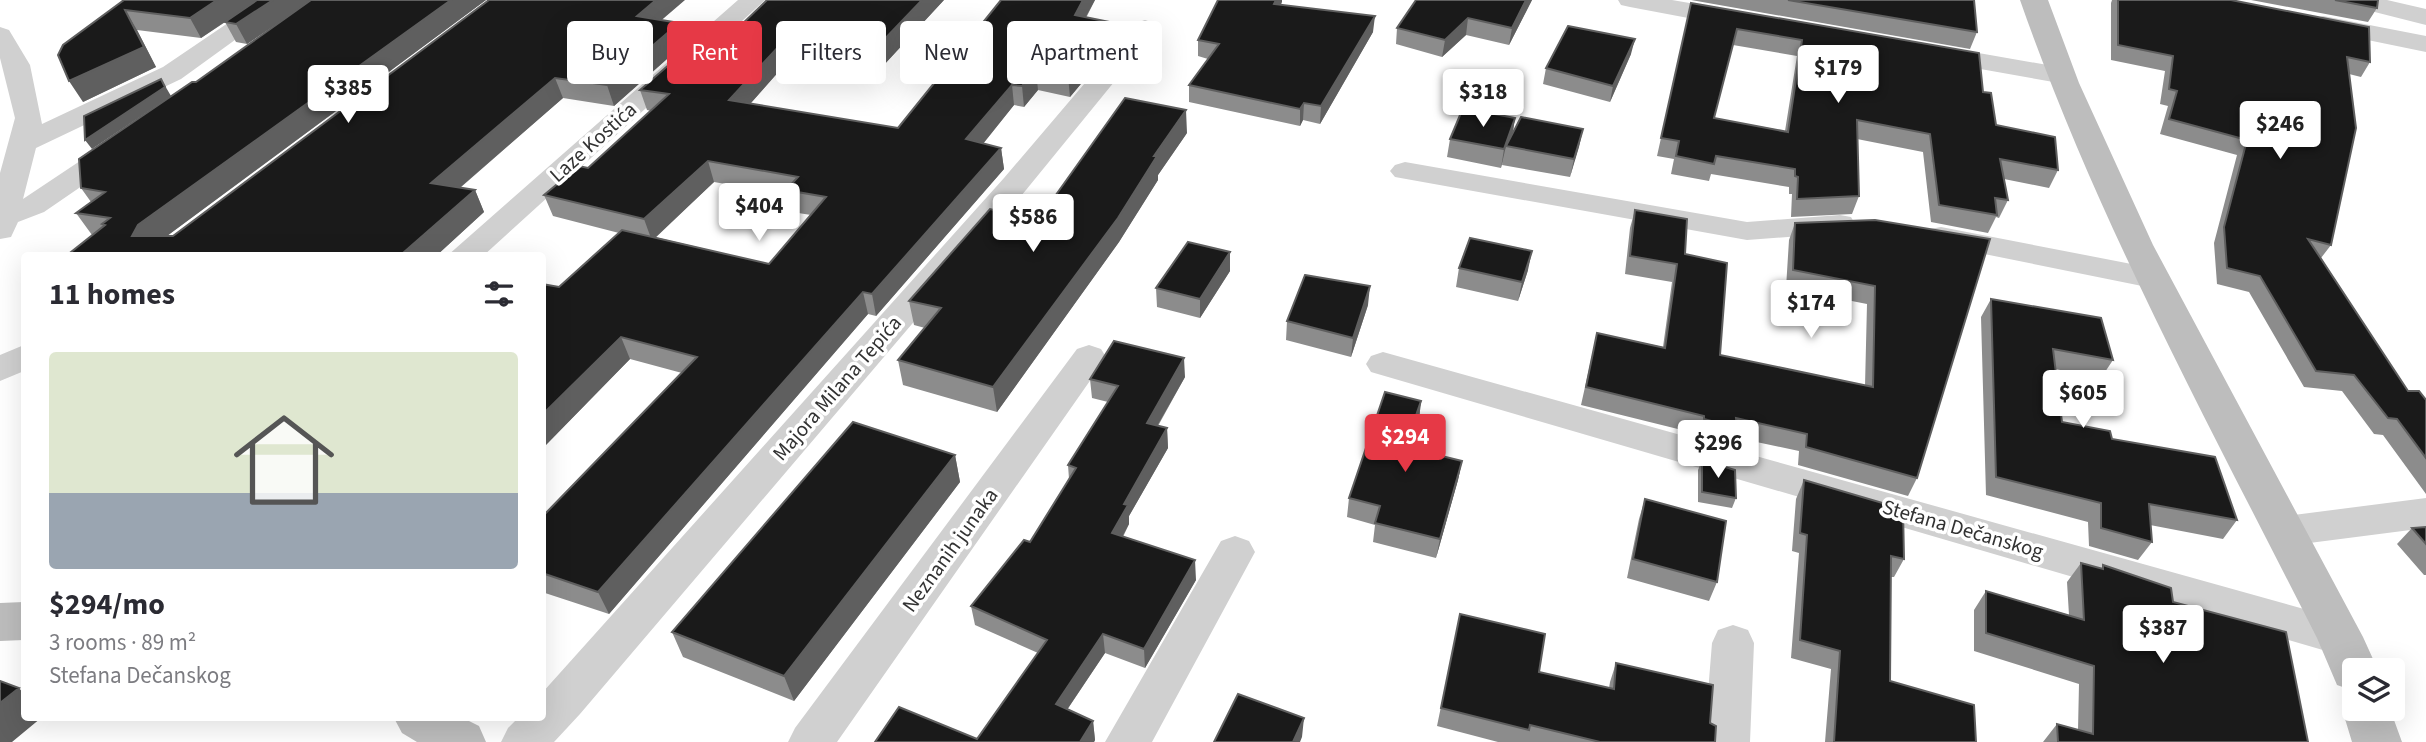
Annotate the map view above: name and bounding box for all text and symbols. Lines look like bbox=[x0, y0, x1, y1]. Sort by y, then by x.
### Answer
chip: Buy bbox=[567, 21, 653, 84]
chip: Rent bbox=[667, 21, 762, 84]
chip: Filters bbox=[776, 21, 886, 84]
chip: New bbox=[900, 21, 993, 84]
chip: Apartment bbox=[1007, 21, 1162, 84]
pin: $179 bbox=[1797, 46, 1879, 105]
text: $179 bbox=[1814, 51, 1862, 84]
pin: $385 bbox=[307, 66, 389, 125]
pin: $318 bbox=[1442, 69, 1524, 129]
text: $385 bbox=[324, 71, 372, 104]
text: $318 bbox=[1459, 75, 1507, 108]
street label: Laze Kostića bbox=[543, 95, 643, 189]
pin: $246 bbox=[2239, 102, 2321, 161]
text: $246 bbox=[2256, 107, 2304, 140]
pin: $404 bbox=[718, 184, 800, 243]
text: $404 bbox=[735, 189, 783, 222]
pin: $586 bbox=[992, 194, 1074, 254]
text: $586 bbox=[1009, 200, 1057, 233]
text: 11 homes bbox=[49, 273, 175, 316]
icon: filters bbox=[480, 275, 518, 313]
pin: $174 bbox=[1770, 280, 1852, 340]
text: $174 bbox=[1787, 286, 1835, 319]
street label: Majora Milana Tepića bbox=[765, 309, 909, 467]
pin: $605 bbox=[2042, 370, 2124, 430]
text: $605 bbox=[2059, 376, 2107, 409]
icon: home bbox=[221, 397, 347, 523]
pin: $294 bbox=[1364, 414, 1446, 474]
text: $294 bbox=[1381, 420, 1429, 453]
pin: $296 bbox=[1677, 420, 1759, 480]
text: $296 bbox=[1694, 426, 1742, 459]
street label: Neznanih junaka bbox=[895, 482, 1005, 618]
street label: Stefana Dečanskog bbox=[1879, 492, 2047, 566]
text: $294/mo bbox=[49, 583, 165, 626]
pin: $387 bbox=[2122, 606, 2204, 665]
text: $387 bbox=[2139, 611, 2187, 644]
text: 3 rooms · 89 m² bbox=[49, 626, 196, 659]
map controls bbox=[2342, 658, 2405, 721]
button: layers bbox=[2342, 658, 2405, 721]
text: Stefana Dečanskog bbox=[49, 659, 231, 692]

